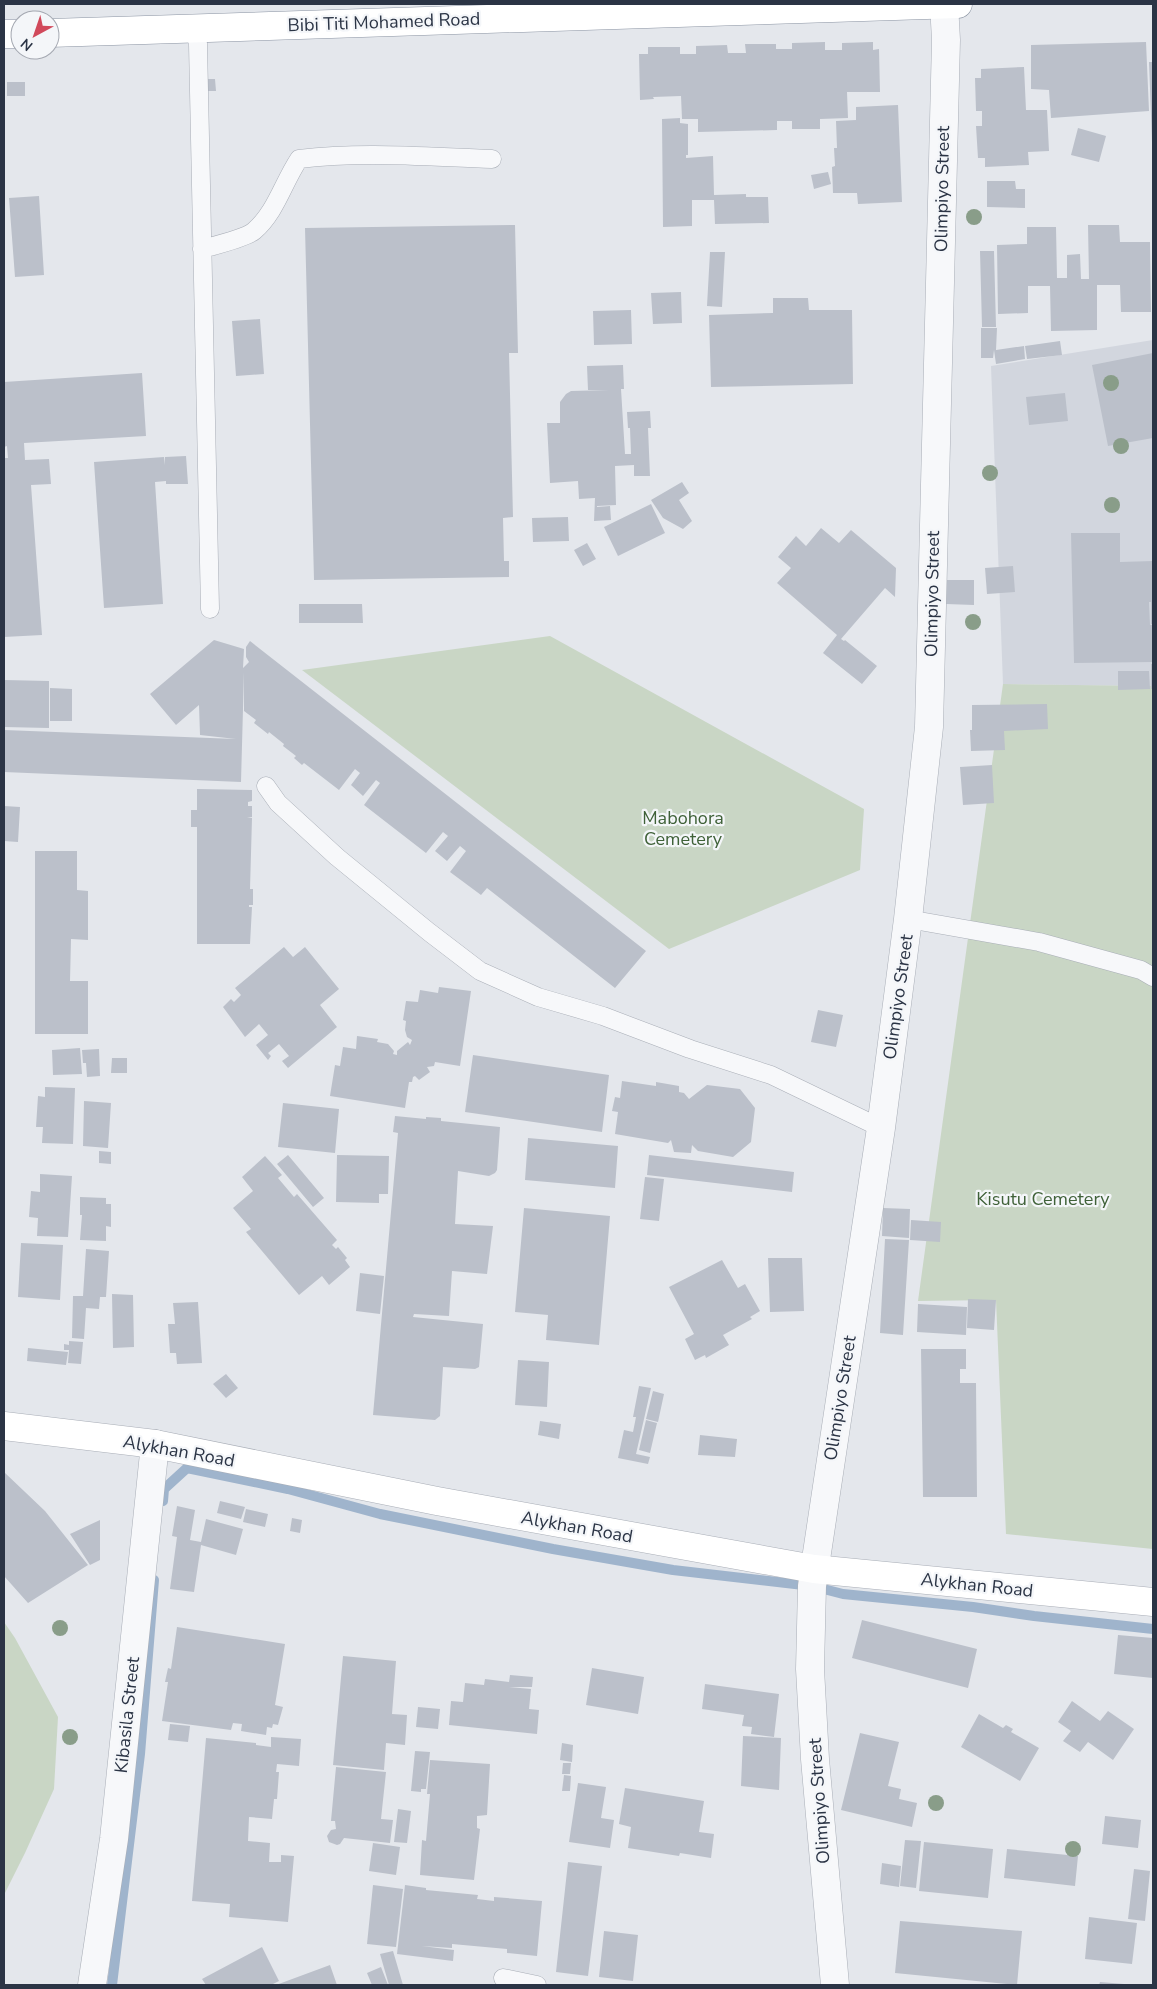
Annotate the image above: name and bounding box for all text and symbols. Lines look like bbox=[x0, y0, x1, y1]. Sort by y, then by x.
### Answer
street label: Bibi Titi Mohamed Road bbox=[287, 7, 481, 37]
north arrow bbox=[10, 10, 60, 60]
text: N bbox=[17, 34, 37, 55]
street label: Olimpiyo Street bbox=[929, 125, 955, 252]
street label: Olimpiyo Street bbox=[919, 530, 945, 657]
park label: Mabohora Cemetery bbox=[642, 806, 724, 851]
street label: Olimpiyo Street bbox=[877, 932, 919, 1061]
park label: Kisutu Cemetery bbox=[976, 1187, 1110, 1211]
street label: Olimpiyo Street bbox=[818, 1333, 862, 1462]
street label: Alykhan Road bbox=[121, 1429, 237, 1473]
street label: Alykhan Road bbox=[519, 1505, 635, 1549]
street label: Alykhan Road bbox=[920, 1567, 1034, 1603]
street label: Kibasila Street bbox=[109, 1655, 145, 1774]
street label: Olimpiyo Street bbox=[803, 1736, 835, 1865]

